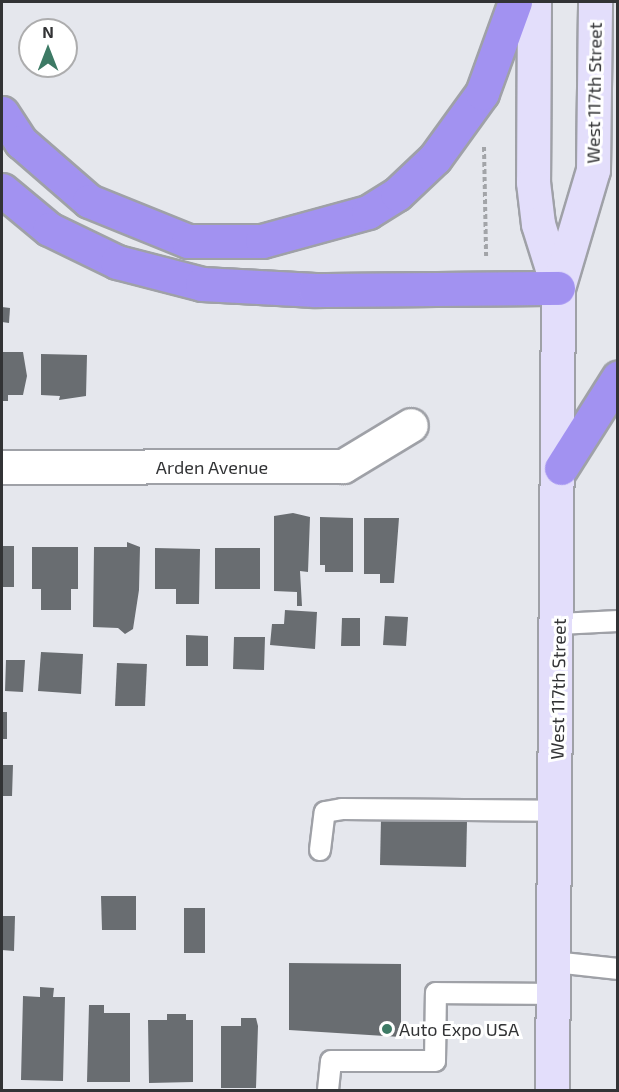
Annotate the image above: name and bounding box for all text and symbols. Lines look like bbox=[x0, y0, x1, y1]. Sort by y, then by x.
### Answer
north arrow bbox=[18, 18, 78, 78]
text: N bbox=[42, 22, 54, 41]
street label: West 117th Street bbox=[582, 22, 606, 164]
street label: Arden Avenue bbox=[155, 456, 269, 478]
street label: West 117th Street bbox=[546, 618, 570, 760]
place label: Auto Expo USA bbox=[399, 1018, 519, 1040]
marker: Auto Expo USA bbox=[380, 1022, 394, 1036]

